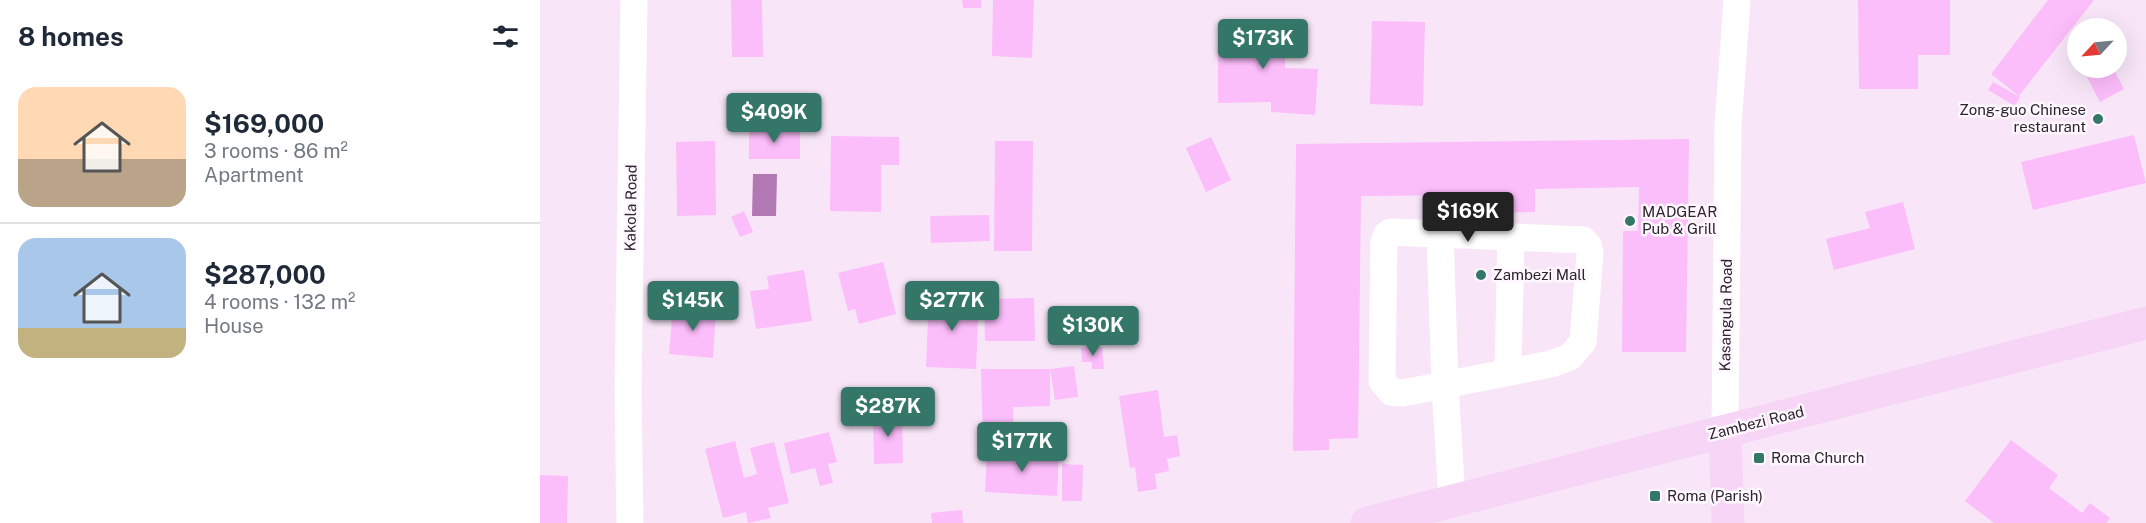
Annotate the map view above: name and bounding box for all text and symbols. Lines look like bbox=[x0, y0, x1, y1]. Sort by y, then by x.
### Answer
north arrow bbox=[2067, 18, 2127, 78]
map controls bbox=[2067, 18, 2127, 78]
pin: $173K bbox=[1221, 19, 1305, 70]
icon: filters bbox=[489, 20, 522, 53]
text: 8 homes bbox=[18, 21, 124, 52]
text: $173K bbox=[1232, 26, 1294, 50]
pin: $409K bbox=[732, 93, 816, 144]
text: $409K bbox=[740, 100, 808, 124]
place label: Zong-guo Chinese restaurant bbox=[1959, 101, 2086, 135]
text: $169,000 bbox=[204, 108, 324, 139]
icon: home bbox=[66, 111, 138, 183]
marker: Zong-guo Chinese restaurant bbox=[2091, 112, 2105, 126]
text: 3 rooms · 86 m² bbox=[204, 139, 348, 163]
text: Apartment bbox=[204, 163, 304, 187]
street label: Kakola Road bbox=[621, 164, 640, 252]
pin: $169K bbox=[1426, 192, 1510, 243]
text: $169K bbox=[1437, 199, 1499, 223]
place label: MADGEAR Pub & Grill bbox=[1642, 203, 1717, 237]
marker: MADGEAR Pub & Grill bbox=[1623, 214, 1637, 228]
street label: Kasangula Road bbox=[1716, 258, 1735, 372]
text: $287,000 bbox=[204, 259, 326, 290]
icon: home bbox=[66, 262, 138, 334]
place label: Zambezi Mall bbox=[1493, 266, 1586, 283]
marker: Zambezi Mall bbox=[1474, 268, 1488, 282]
pin: $145K bbox=[651, 281, 735, 332]
pin: $277K bbox=[910, 281, 994, 332]
text: $145K bbox=[662, 288, 724, 312]
text: $277K bbox=[919, 288, 985, 312]
text: 4 rooms · 132 m² bbox=[204, 290, 355, 314]
pin: $130K bbox=[1051, 306, 1135, 357]
text: $130K bbox=[1062, 313, 1124, 337]
text: House bbox=[204, 314, 264, 338]
pin: $287K bbox=[846, 387, 930, 438]
text: $287K bbox=[855, 394, 921, 418]
street label: Zambezi Road bbox=[1706, 402, 1806, 443]
pin: $177K bbox=[980, 422, 1064, 473]
text: $177K bbox=[991, 429, 1053, 453]
place label: Roma Church bbox=[1771, 449, 1865, 466]
marker: Roma Church bbox=[1752, 451, 1766, 465]
place label: Roma (Parish) bbox=[1667, 487, 1763, 504]
marker: Roma (Parish) bbox=[1648, 489, 1662, 503]

